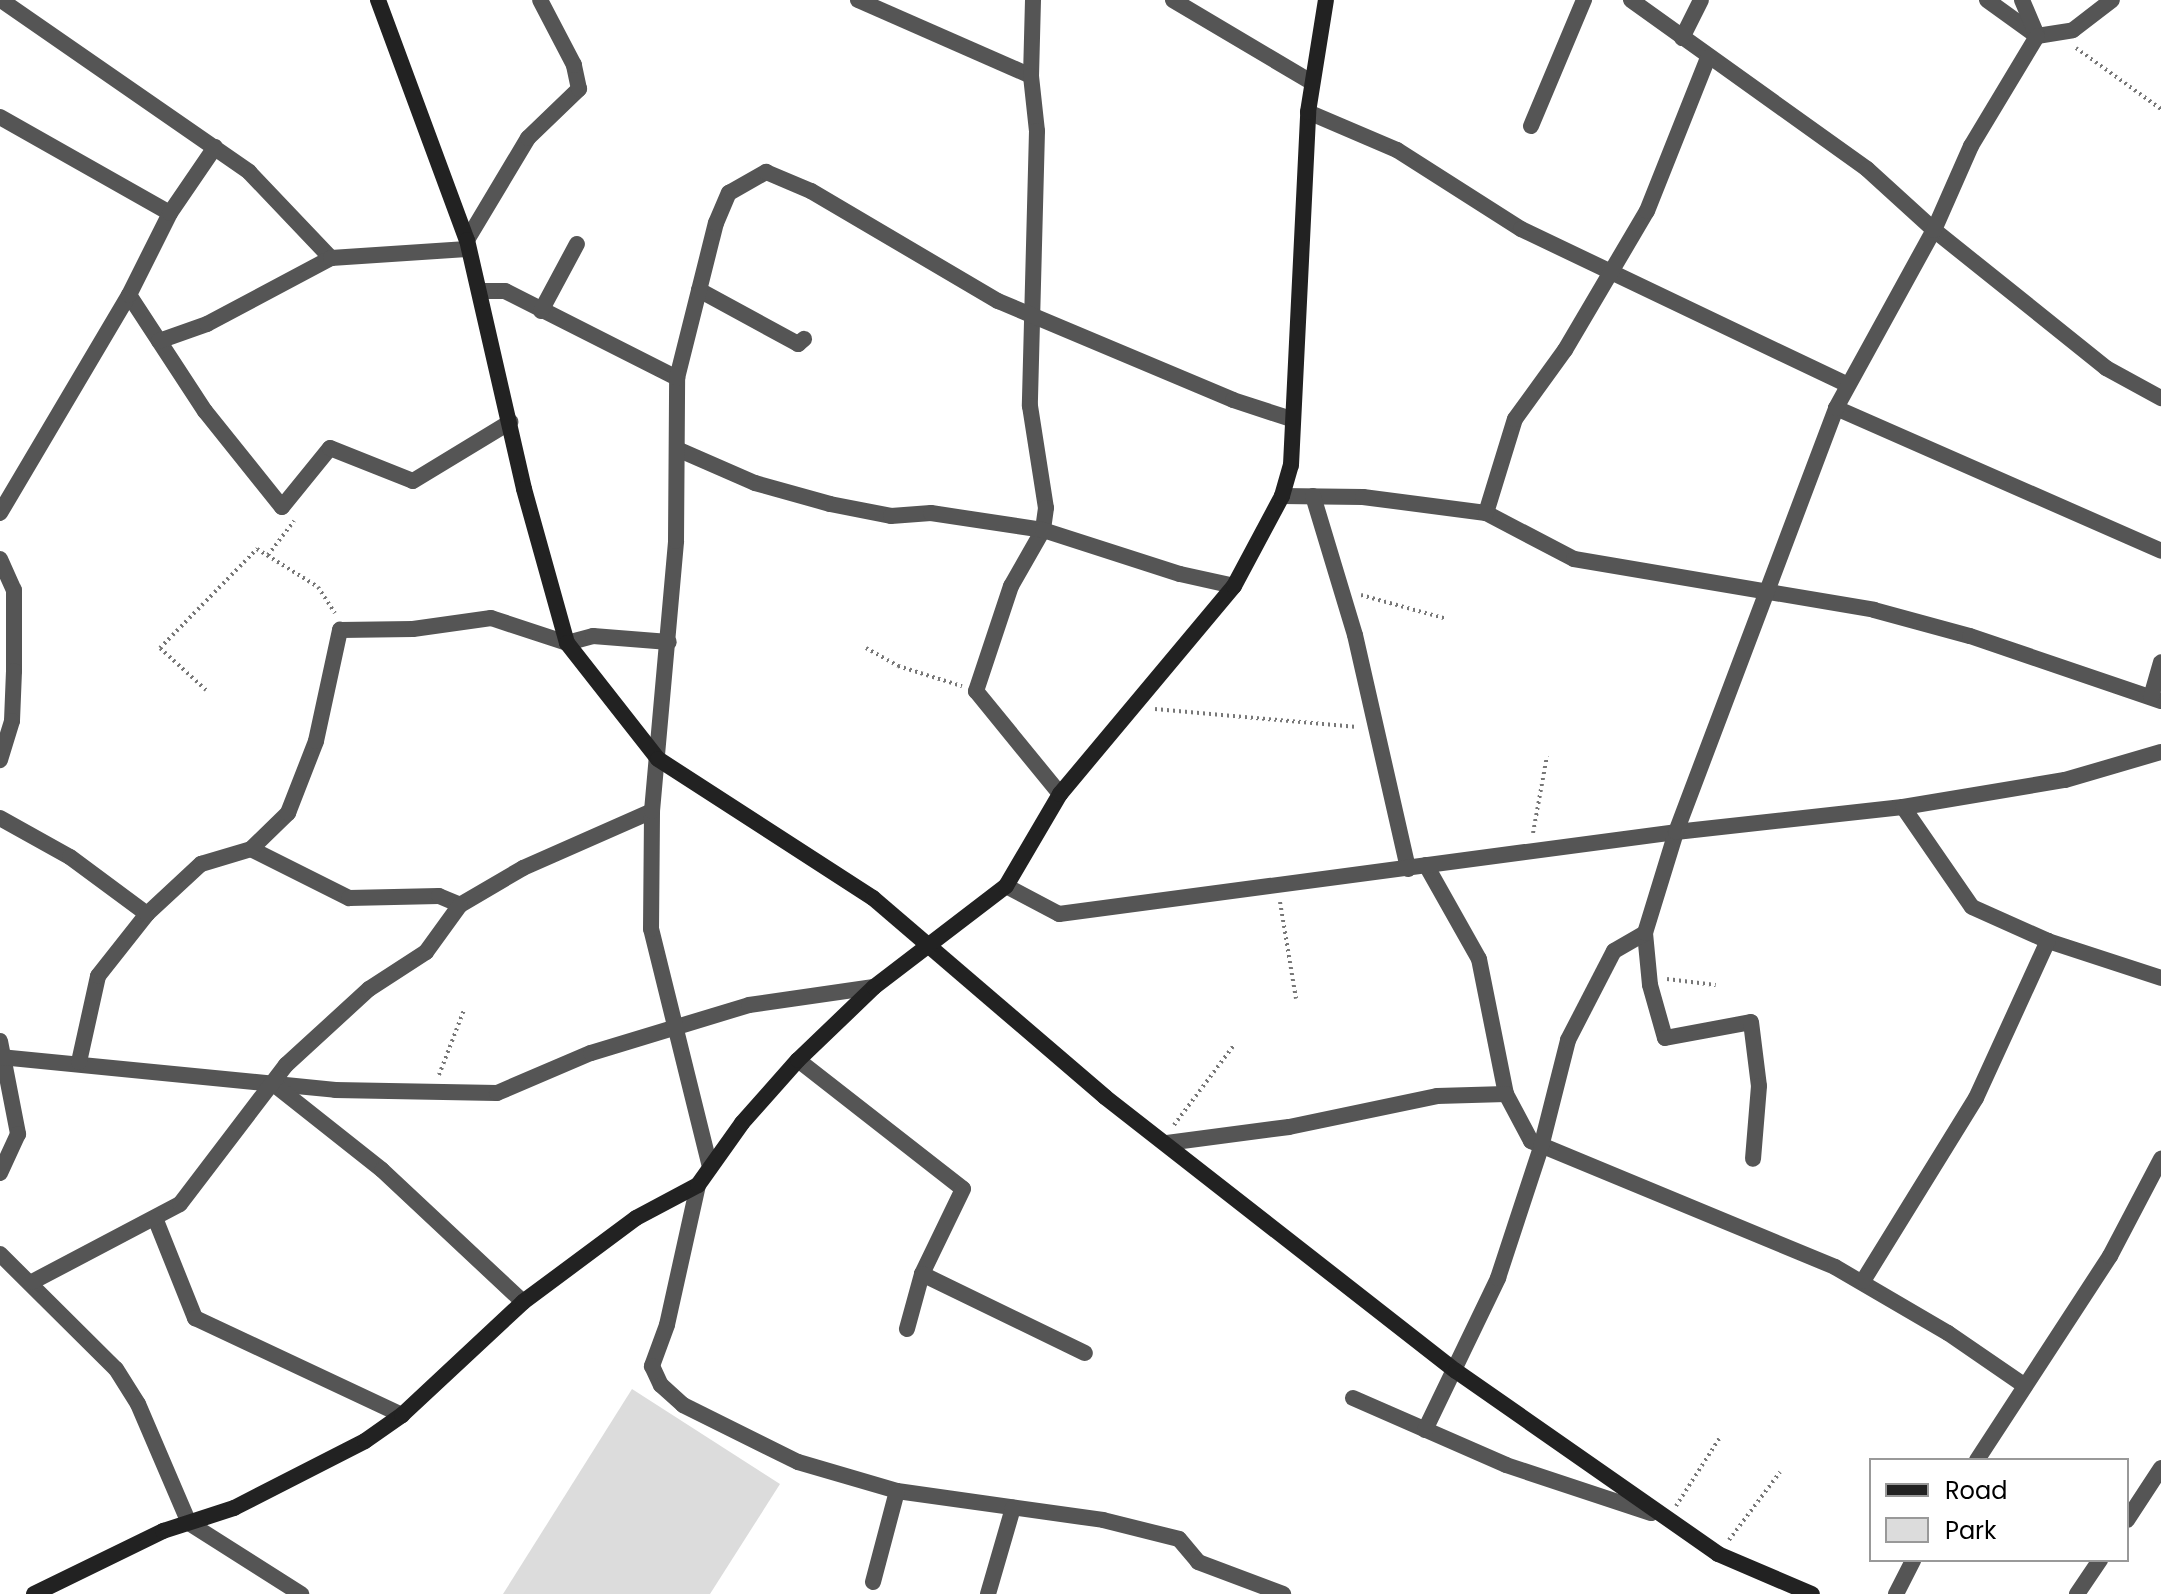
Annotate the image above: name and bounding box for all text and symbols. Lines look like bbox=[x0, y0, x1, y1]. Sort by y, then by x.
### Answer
legend bbox=[1869, 1458, 2129, 1562]
text: Road bbox=[1945, 1474, 2007, 1507]
text: Park bbox=[1945, 1514, 1996, 1547]

